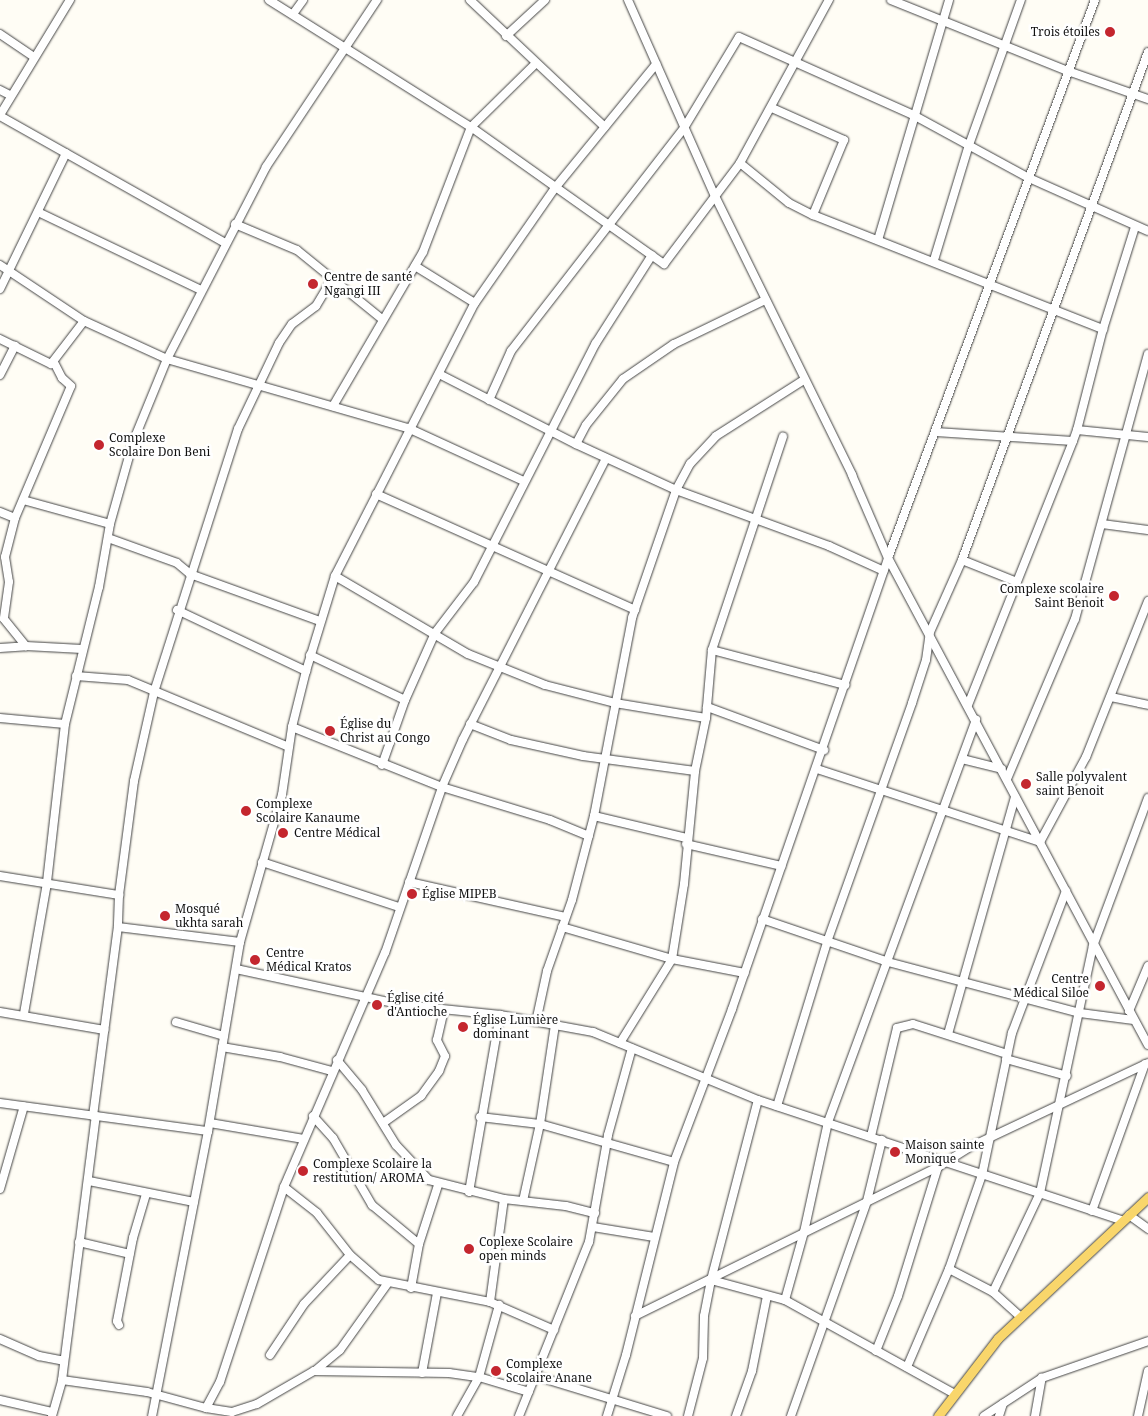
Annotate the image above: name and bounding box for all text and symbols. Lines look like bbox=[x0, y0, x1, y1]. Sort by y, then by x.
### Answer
place label: Trois étoiles bbox=[1031, 25, 1100, 39]
marker: Trois étoiles bbox=[1104, 26, 1116, 38]
place label: Centre de santé Ngangi III bbox=[324, 270, 412, 298]
marker: Centre de santé Ngangi III bbox=[306, 277, 320, 291]
place label: Complexe Scolaire Don Beni bbox=[109, 431, 210, 459]
marker: Complexe Scolaire Don Beni bbox=[93, 439, 105, 451]
place label: Complexe scolaire Saint Benoit bbox=[1000, 582, 1104, 610]
marker: Complexe scolaire Saint Benoit bbox=[1108, 590, 1120, 602]
place label: Église du Christ au Congo bbox=[340, 717, 430, 745]
marker: Église du Christ au Congo bbox=[324, 725, 336, 737]
place label: Salle polyvalent saint Benoit bbox=[1036, 770, 1127, 798]
marker: Salle polyvalent saint Benoit bbox=[1020, 778, 1032, 790]
place label: Complexe Scolaire Kanaume bbox=[256, 797, 360, 825]
marker: Complexe Scolaire Kanaume bbox=[240, 805, 252, 817]
marker: Centre Médical bbox=[276, 826, 290, 840]
place label: Centre Médical bbox=[294, 826, 380, 840]
place label: Église MIPEB bbox=[422, 887, 497, 901]
marker: Église MIPEB bbox=[406, 888, 418, 900]
place label: Mosqué ukhta sarah bbox=[175, 902, 243, 930]
marker: Mosqué ukhta sarah bbox=[159, 910, 171, 922]
place label: Centre Médical Kratos bbox=[266, 946, 352, 974]
marker: Centre Médical Kratos bbox=[248, 953, 262, 967]
place label: Centre Médical Siloe bbox=[1013, 972, 1089, 1000]
marker: Centre Médical Siloe bbox=[1093, 979, 1107, 993]
place label: Église cité d'Antioche bbox=[387, 991, 447, 1019]
marker: Église cité d'Antioche bbox=[371, 999, 383, 1011]
place label: Église Lumière dominant bbox=[473, 1013, 558, 1041]
marker: Église Lumière dominant bbox=[457, 1021, 469, 1033]
place label: Maison sainte Monique bbox=[905, 1138, 984, 1166]
marker: Maison sainte Monique bbox=[889, 1146, 901, 1158]
place label: Complexe Scolaire la restitution/ AROMA bbox=[313, 1157, 432, 1185]
marker: Complexe Scolaire la restitution/ AROMA bbox=[297, 1165, 309, 1177]
place label: Coplexe Scolaire open minds bbox=[479, 1235, 573, 1263]
marker: Coplexe Scolaire open minds bbox=[463, 1243, 475, 1255]
place label: Complexe Scolaire Anane bbox=[506, 1357, 592, 1385]
marker: Complexe Scolaire Anane bbox=[490, 1365, 502, 1377]

